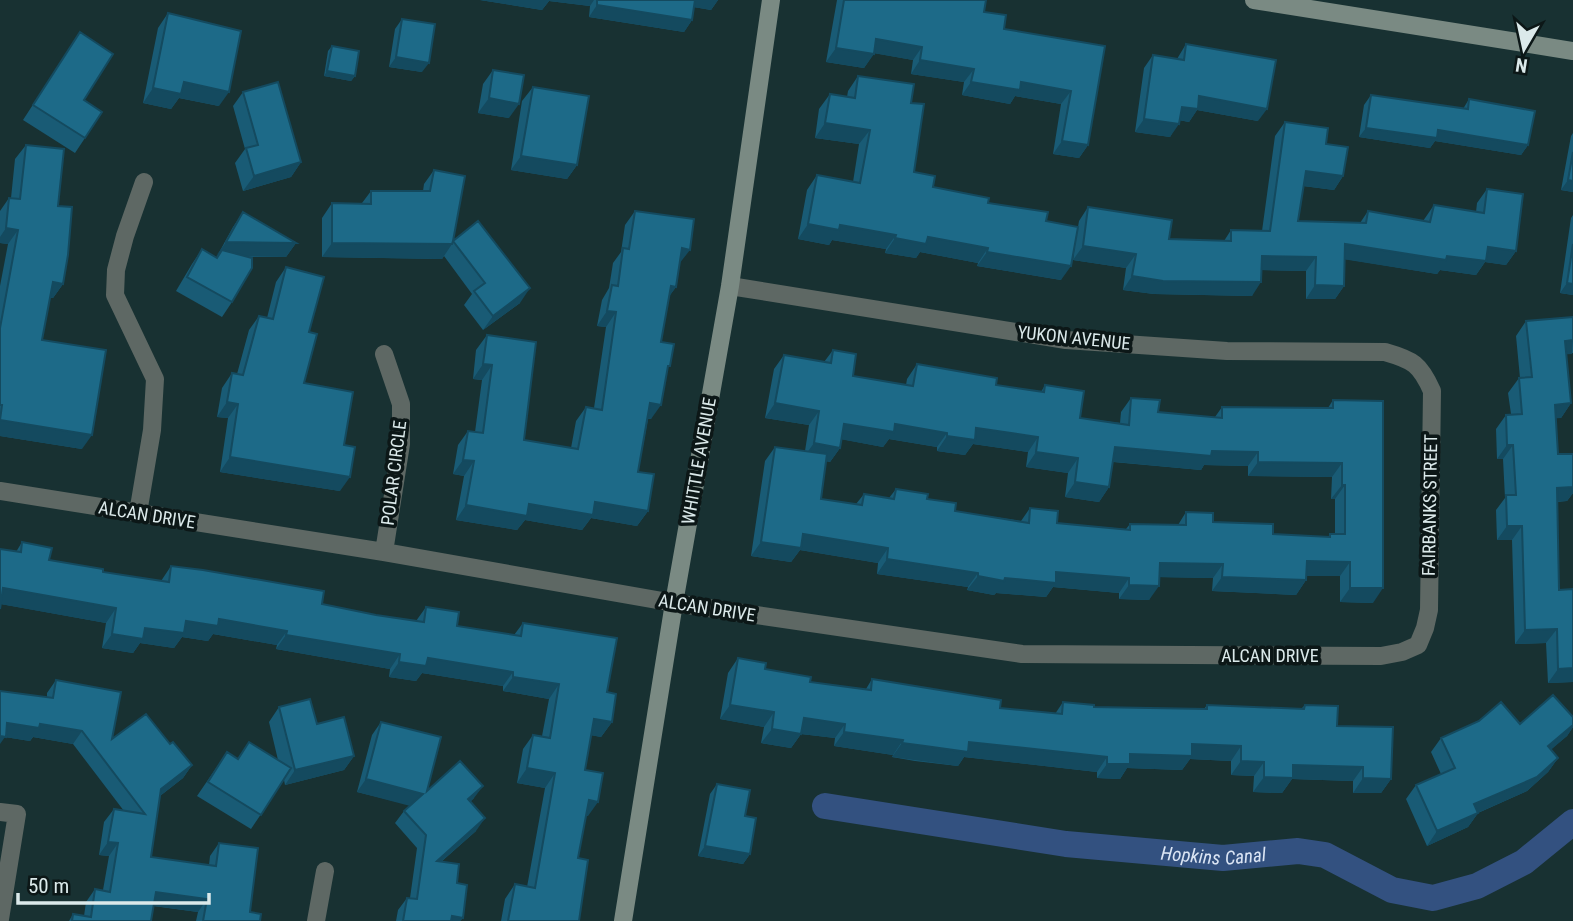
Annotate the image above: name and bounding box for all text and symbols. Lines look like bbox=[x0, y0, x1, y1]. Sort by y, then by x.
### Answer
north arrow bbox=[1489, 14, 1559, 84]
text: N bbox=[1514, 53, 1529, 78]
street label: YUKON AVENUE bbox=[1017, 321, 1131, 354]
street label: WHITTLE AVENUE bbox=[677, 396, 720, 526]
street label: POLAR CIRCLE bbox=[377, 419, 410, 527]
street label: FAIRBANKS STREET bbox=[1418, 434, 1441, 576]
street label: ALCAN DRIVE bbox=[97, 497, 197, 533]
street label: ALCAN DRIVE bbox=[657, 590, 757, 626]
street label: ALCAN DRIVE bbox=[1221, 645, 1319, 666]
water label: Hopkins Canal bbox=[1160, 842, 1268, 870]
scale bar bbox=[18, 862, 208, 906]
text: 50 m bbox=[28, 874, 69, 898]

